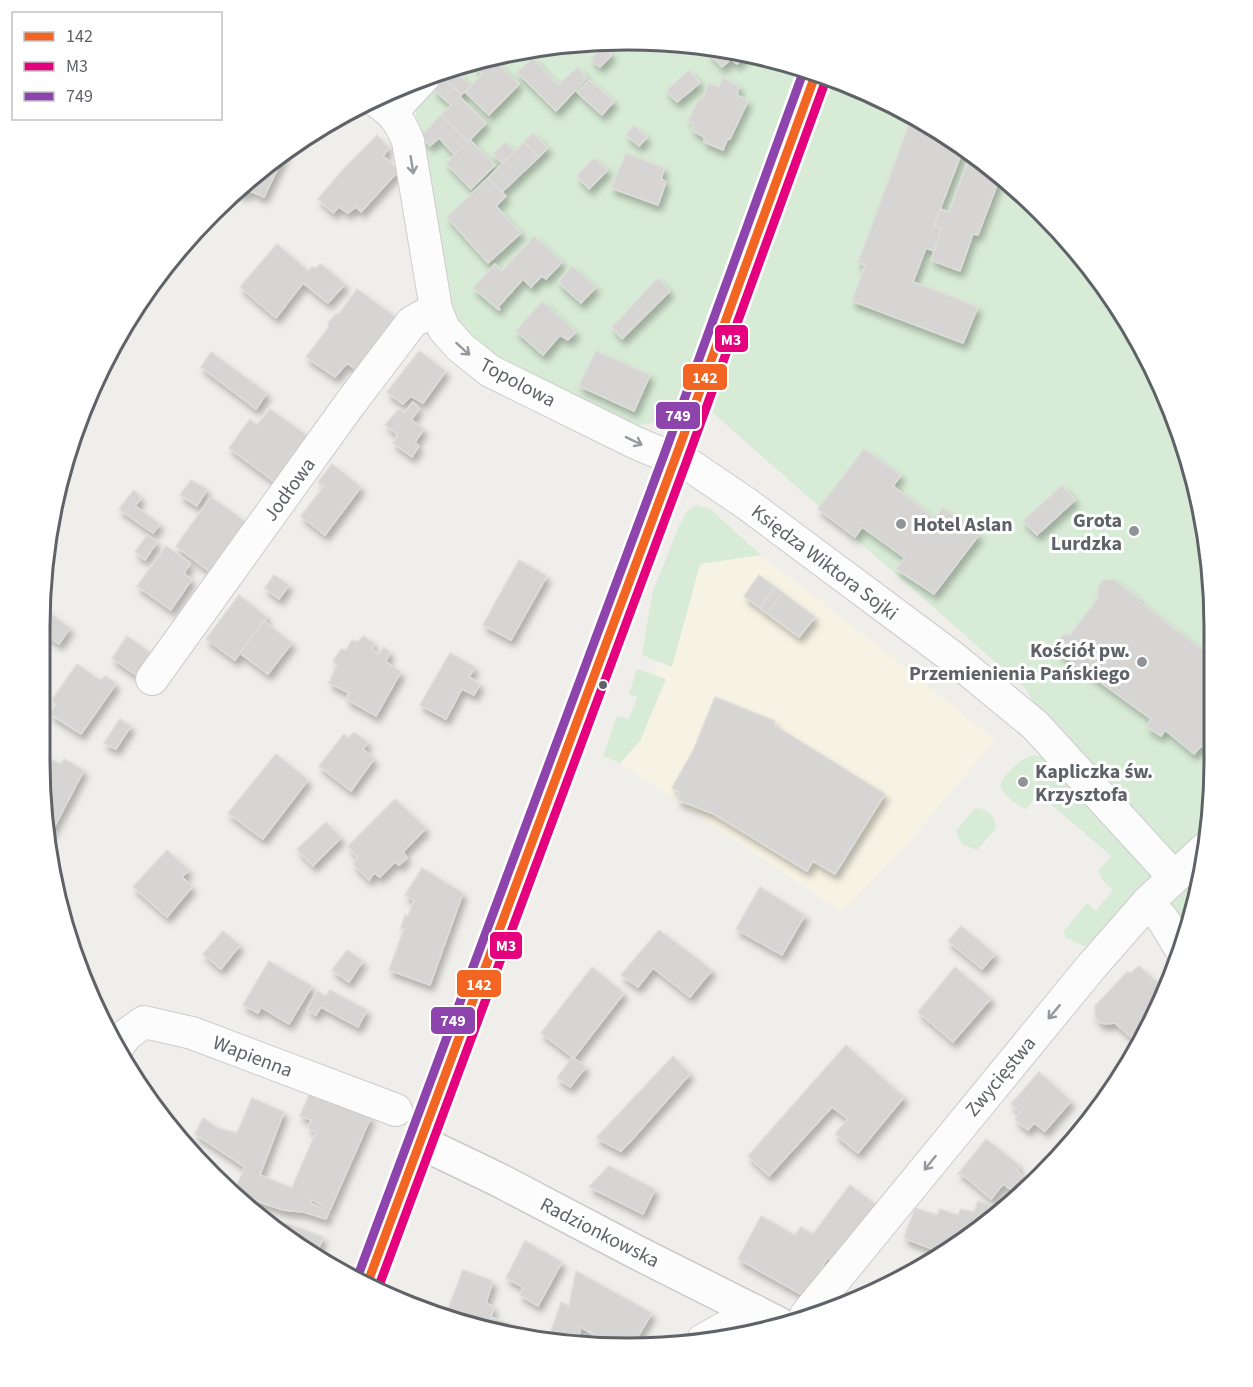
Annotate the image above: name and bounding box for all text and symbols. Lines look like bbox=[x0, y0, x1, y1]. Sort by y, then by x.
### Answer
legend bbox=[12, 12, 222, 120]
text: 142 bbox=[66, 24, 93, 49]
text: M3 bbox=[66, 54, 88, 79]
text: 749 bbox=[66, 84, 93, 109]
one-way arrow bbox=[407, 154, 418, 174]
line badge: M3 bbox=[714, 324, 749, 353]
text: M3 bbox=[721, 329, 741, 351]
one-way arrow bbox=[455, 342, 470, 356]
street label: Topolowa bbox=[475, 351, 560, 415]
line badge: 142 bbox=[682, 363, 728, 391]
text: 142 bbox=[692, 367, 718, 389]
line badge: 749 bbox=[655, 401, 701, 430]
text: 749 bbox=[665, 405, 691, 427]
one-way arrow bbox=[624, 436, 642, 448]
street label: Jodłowa bbox=[257, 452, 322, 527]
street label: Księdza Wiktora Sojki bbox=[745, 498, 904, 627]
place label: Grota Lurdzka bbox=[1051, 507, 1122, 558]
place label: Hotel Aslan bbox=[913, 511, 1013, 539]
marker: Hotel Aslan bbox=[894, 517, 908, 531]
marker: Grota Lurdzka bbox=[1127, 524, 1141, 538]
place label: Kościół pw. Przemienienia Pańskiego bbox=[909, 637, 1130, 688]
marker: Kościół pw. Przemienienia Pańskiego bbox=[1135, 655, 1149, 669]
unlabelled marker bbox=[597, 679, 609, 691]
place label: Kapliczka św. Krzysztofa bbox=[1035, 758, 1153, 809]
marker: Kapliczka św. Krzysztofa bbox=[1016, 775, 1030, 789]
line badge: M3 bbox=[489, 931, 523, 960]
text: M3 bbox=[496, 935, 516, 957]
line badge: 142 bbox=[456, 969, 502, 998]
text: 142 bbox=[466, 974, 492, 996]
one-way arrow bbox=[1047, 1004, 1060, 1020]
line badge: 749 bbox=[430, 1006, 476, 1035]
text: 749 bbox=[440, 1010, 466, 1032]
street label: Wapienna bbox=[209, 1029, 297, 1085]
street label: Zwycięstwa bbox=[959, 1030, 1043, 1123]
one-way arrow bbox=[923, 1154, 936, 1170]
street label: Radzionkowska bbox=[535, 1191, 664, 1275]

